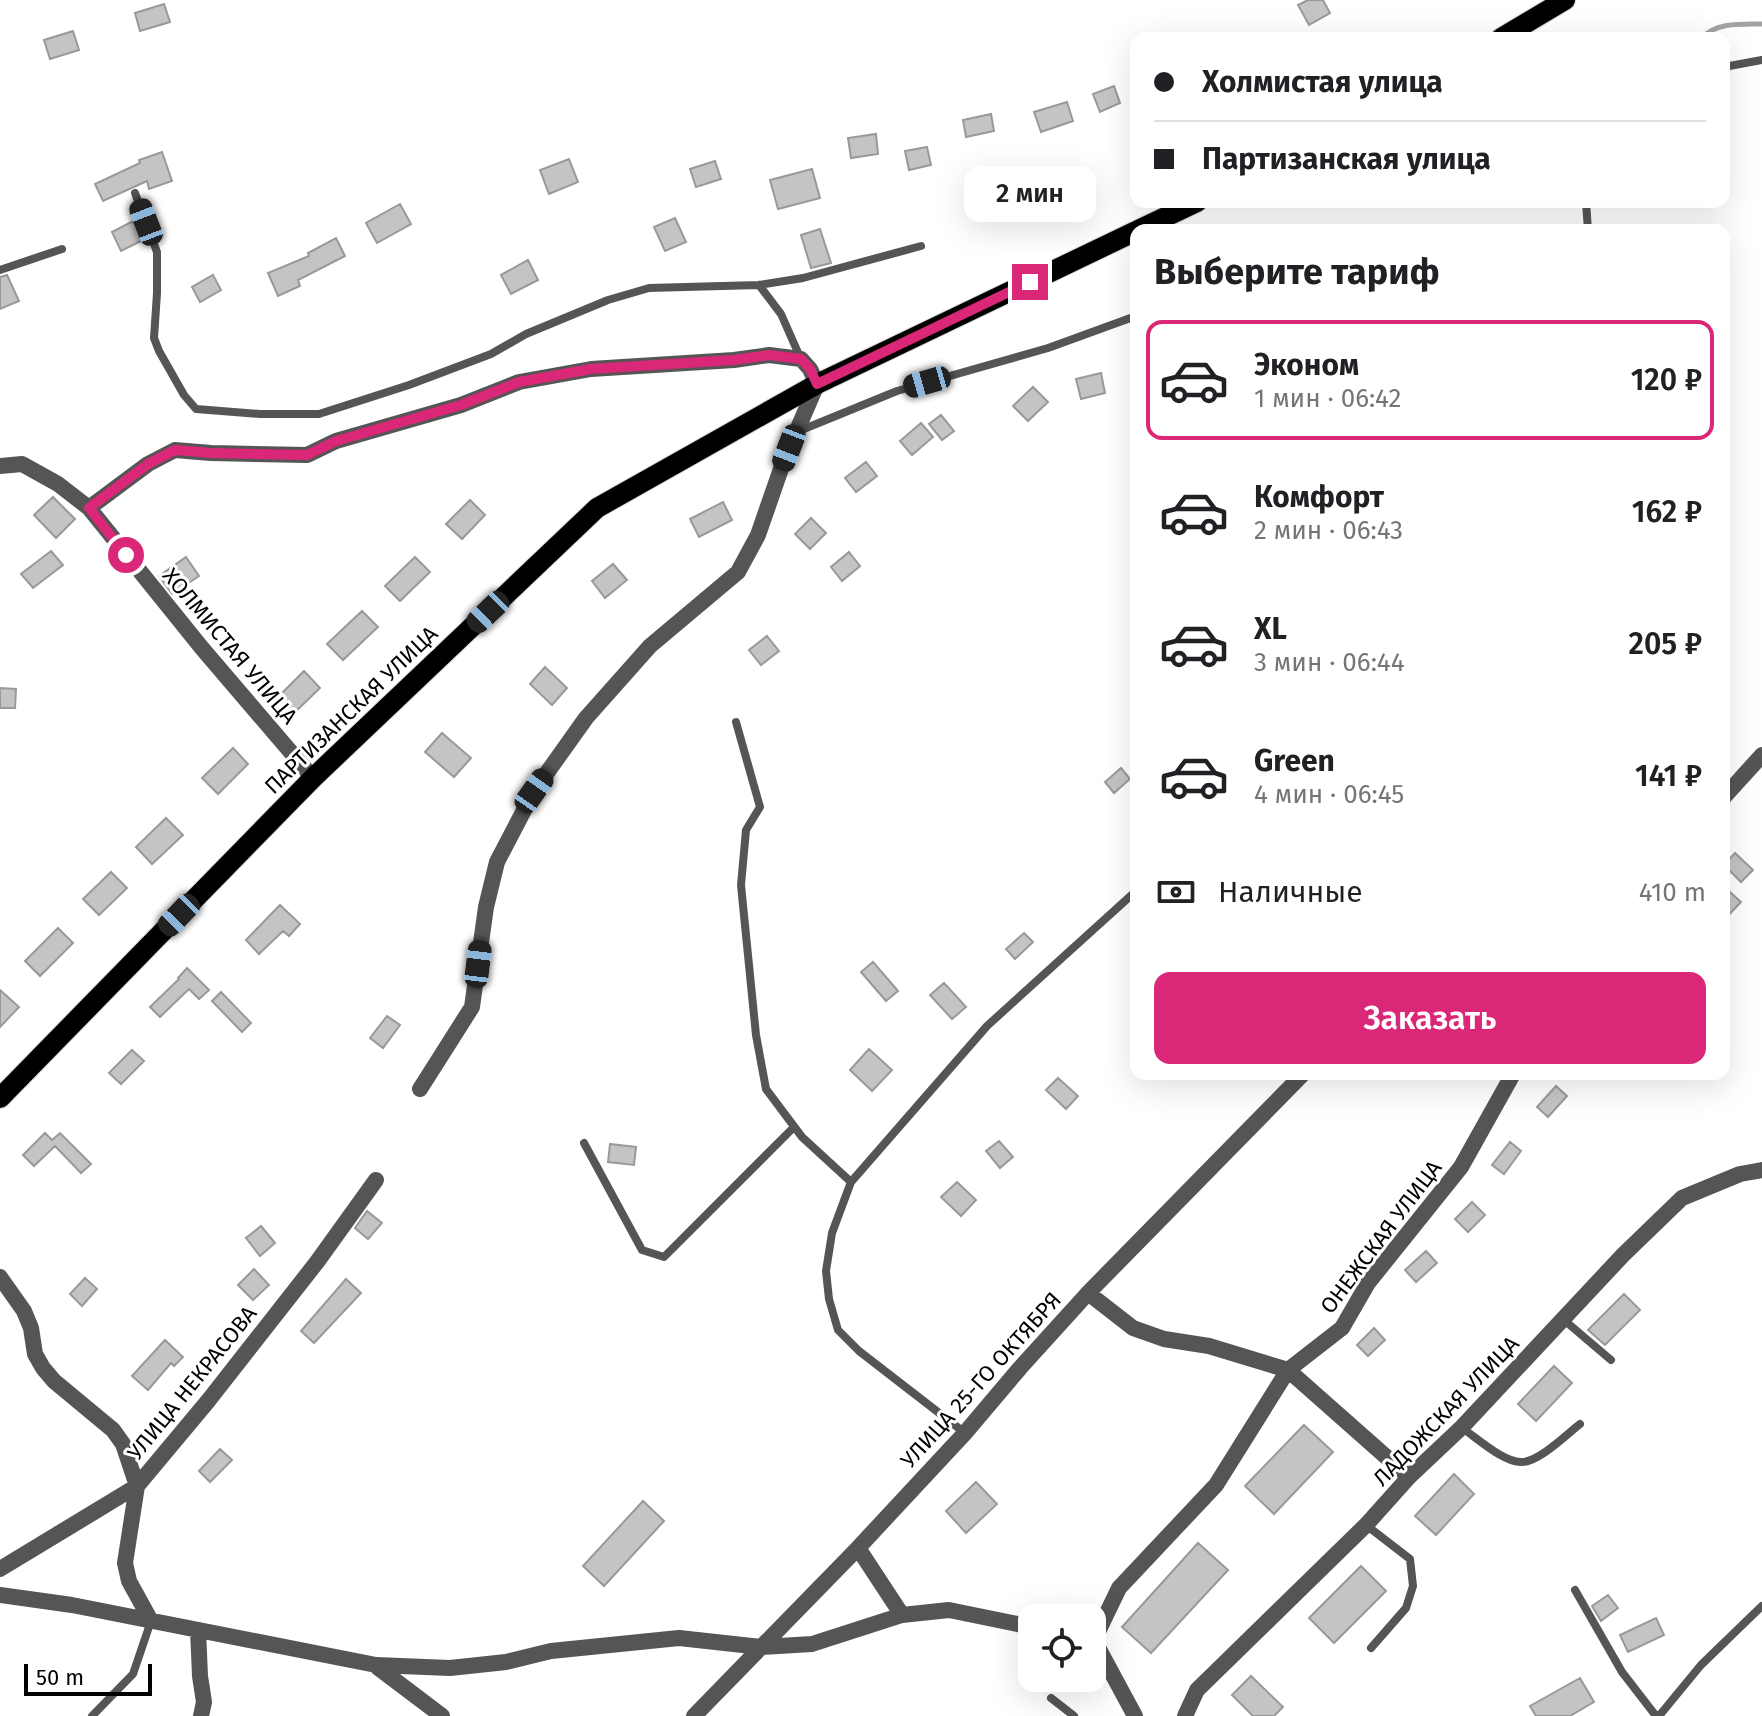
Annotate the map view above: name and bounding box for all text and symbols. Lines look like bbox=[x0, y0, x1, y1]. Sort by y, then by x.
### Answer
text: Холмистая улица bbox=[1202, 64, 1443, 100]
text: Партизанская улица bbox=[1202, 141, 1491, 177]
callout: 2 мин bbox=[964, 166, 1096, 222]
text: 2 мин bbox=[996, 178, 1064, 209]
car bbox=[126, 195, 166, 249]
text: Выберите тариф bbox=[1154, 250, 1440, 294]
route end bbox=[1012, 264, 1048, 300]
icon: car bbox=[1158, 344, 1230, 416]
text: Эконом bbox=[1254, 347, 1359, 383]
text: 120 ₽ bbox=[1631, 362, 1702, 398]
car bbox=[901, 364, 953, 400]
text: 1 мин · 06:42 bbox=[1254, 383, 1401, 414]
car bbox=[769, 421, 809, 475]
icon: car bbox=[1158, 476, 1230, 548]
text: Комфорт bbox=[1254, 479, 1384, 515]
text: 162 ₽ bbox=[1632, 494, 1702, 530]
text: 2 мин · 06:43 bbox=[1254, 515, 1403, 546]
route start bbox=[108, 537, 144, 573]
street label: ХОЛМИСТАЯ УЛИЦА bbox=[157, 563, 303, 730]
car bbox=[462, 587, 514, 637]
icon: car bbox=[1158, 608, 1230, 680]
text: XL bbox=[1254, 611, 1287, 647]
street label: ПАРТИЗАНСКАЯ УЛИЦА bbox=[259, 620, 443, 800]
text: 205 ₽ bbox=[1629, 626, 1702, 662]
text: 3 мин · 06:44 bbox=[1254, 647, 1405, 678]
icon: car bbox=[1158, 740, 1230, 812]
text: Green bbox=[1254, 743, 1335, 779]
text: 141 ₽ bbox=[1635, 758, 1702, 794]
car bbox=[510, 764, 558, 818]
text: 4 мин · 06:45 bbox=[1254, 779, 1404, 810]
icon: cash bbox=[1154, 870, 1198, 914]
text: Наличные bbox=[1218, 874, 1363, 910]
text: 410 m bbox=[1639, 877, 1706, 908]
car bbox=[154, 889, 204, 941]
car bbox=[463, 939, 493, 989]
button: Заказать bbox=[1154, 972, 1706, 1064]
street label: ОНЕЖСКАЯ УЛИЦА bbox=[1315, 1155, 1448, 1319]
street label: УЛИЦА 25-ГО ОКТЯБРЯ bbox=[895, 1287, 1067, 1473]
street label: УЛИЦА НЕКРАСОВА bbox=[122, 1300, 263, 1466]
street label: ЛАДОЖСКАЯ УЛИЦА bbox=[1367, 1330, 1525, 1492]
map controls bbox=[1018, 1604, 1106, 1692]
button: locate bbox=[1018, 1604, 1106, 1692]
scale bar bbox=[24, 1660, 152, 1696]
text: 50 m bbox=[36, 1664, 84, 1691]

